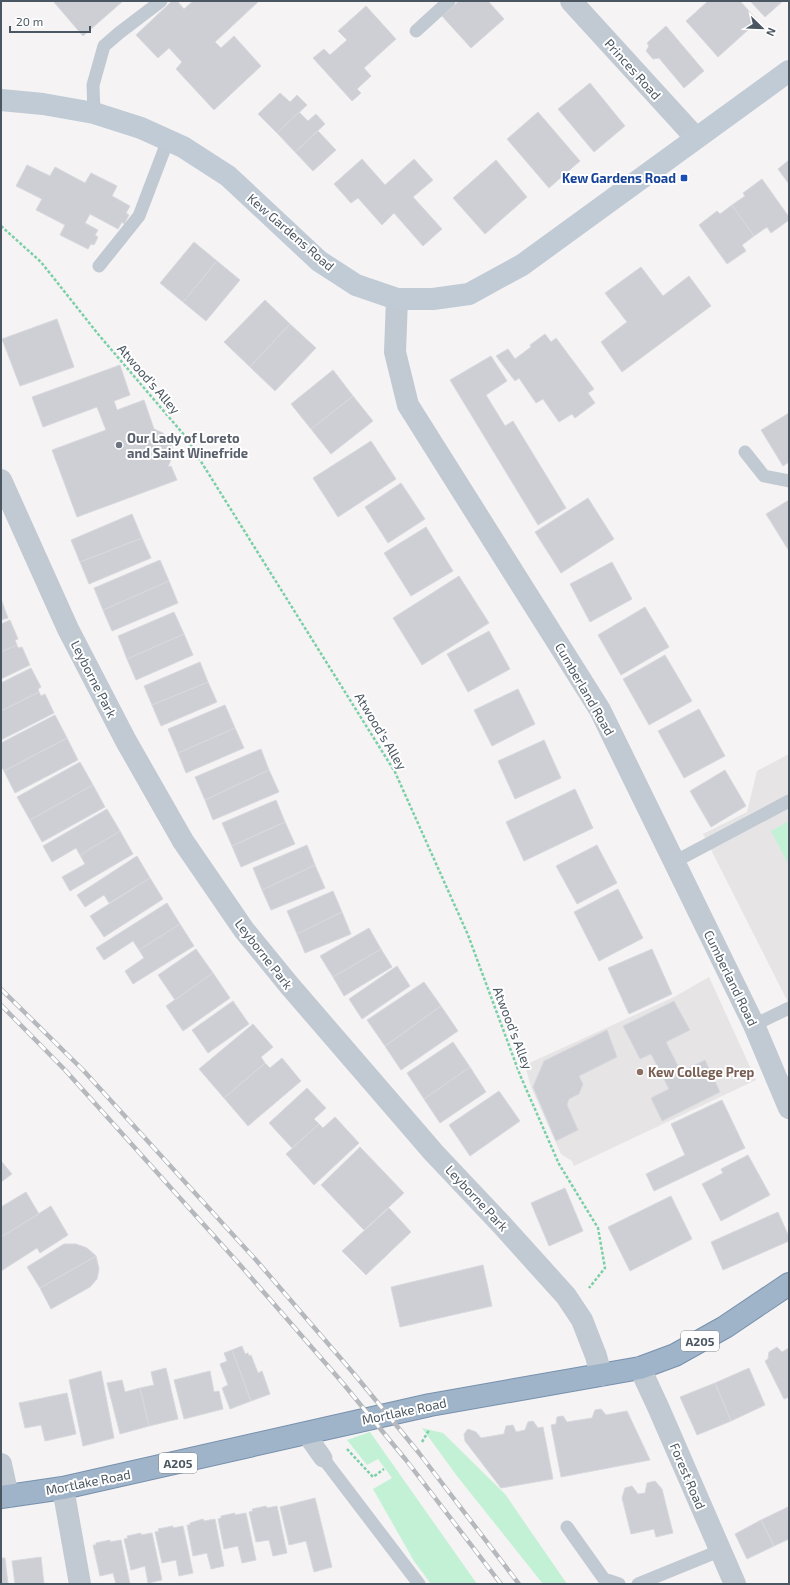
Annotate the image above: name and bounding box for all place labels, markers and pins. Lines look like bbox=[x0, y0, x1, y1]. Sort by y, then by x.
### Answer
place label: Kew Gardens Road bbox=[562, 170, 676, 186]
marker: Kew Gardens Road bbox=[679, 173, 689, 183]
place label: Our Lady of Loreto and Saint Winefride bbox=[127, 430, 248, 461]
marker: Our Lady of Loreto and Saint Winefride bbox=[114, 440, 124, 450]
place label: Kew College Prep bbox=[648, 1064, 755, 1080]
marker: Kew College Prep bbox=[635, 1067, 645, 1077]

